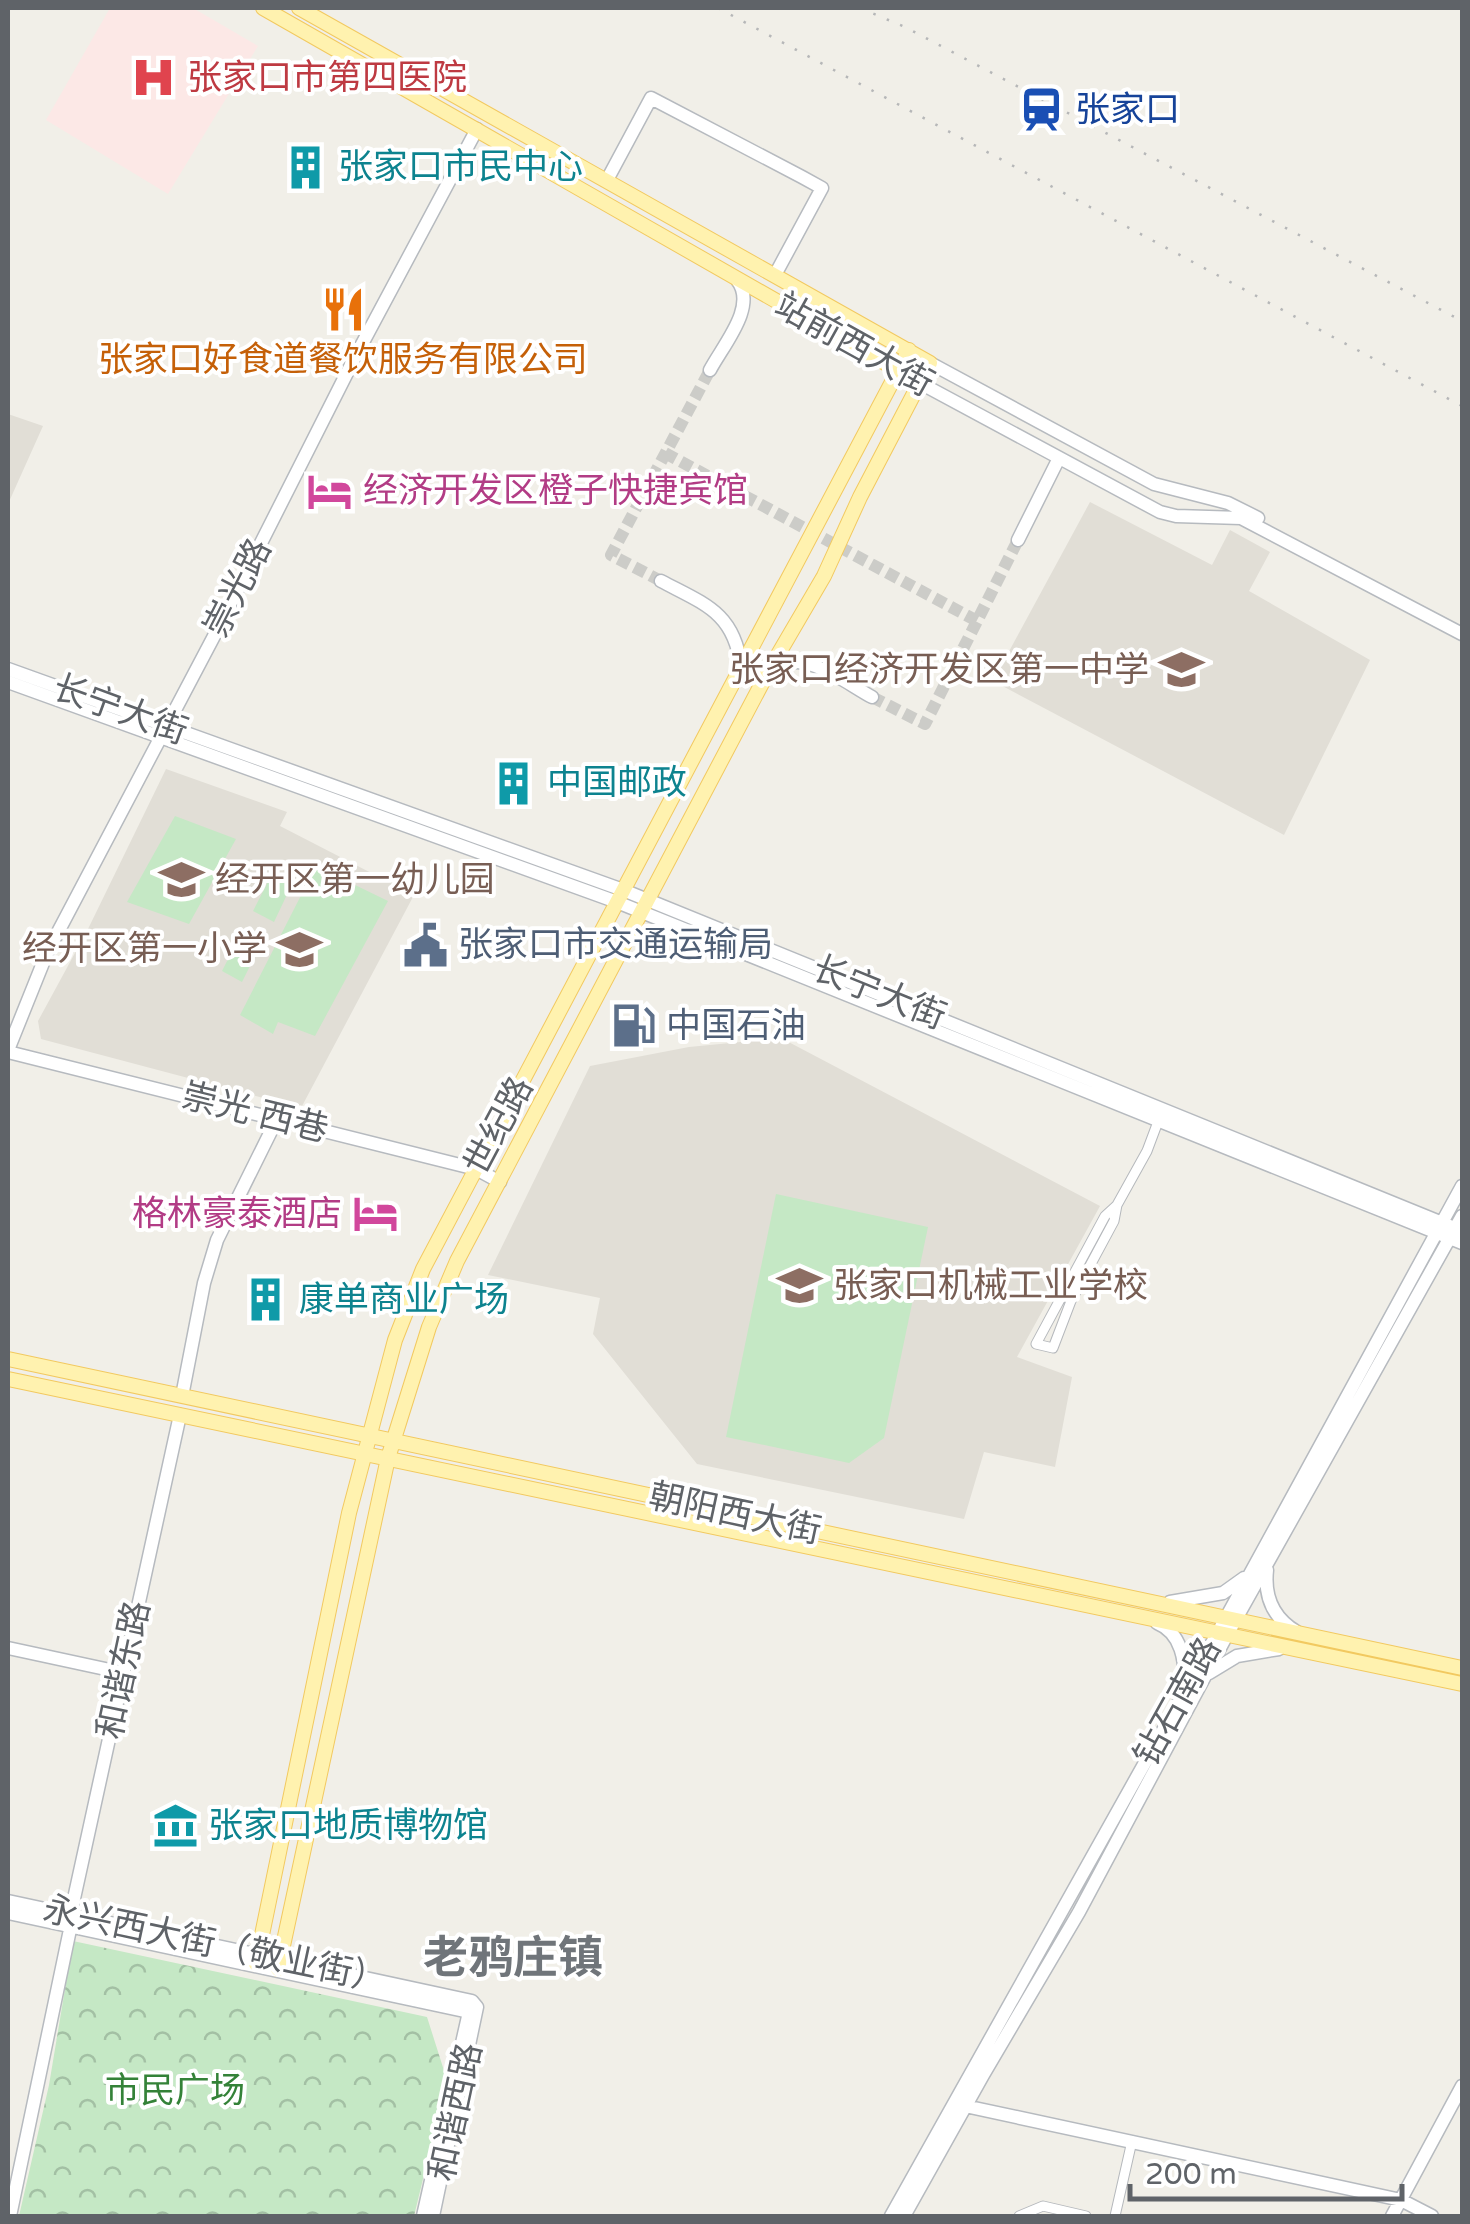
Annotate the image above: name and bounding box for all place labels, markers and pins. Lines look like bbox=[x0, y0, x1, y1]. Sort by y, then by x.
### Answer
hospital icon: 张家口市第四医院 bbox=[130, 54, 178, 102]
place label: 张家口市第四医院 bbox=[187, 57, 467, 99]
station icon: 张家口 bbox=[1018, 86, 1066, 134]
place label: 张家口 bbox=[1075, 89, 1180, 131]
building icon: 张家口市民中心 bbox=[281, 143, 329, 191]
place label: 张家口市民中心 bbox=[338, 146, 583, 188]
restaurant icon: 张家口好食道餐饮服务有限公司 bbox=[319, 286, 367, 334]
place label: 张家口好食道餐饮服务有限公司 bbox=[98, 339, 588, 381]
hotel icon: 经济开发区橙子快捷宾馆 bbox=[306, 467, 354, 515]
place label: 经济开发区橙子快捷宾馆 bbox=[363, 470, 748, 512]
school or university icon: 张家口经济开发区第一中学 bbox=[1158, 646, 1206, 694]
place label: 张家口经济开发区第一中学 bbox=[729, 649, 1149, 691]
building icon: 中国邮政 bbox=[490, 759, 538, 807]
place label: 中国邮政 bbox=[547, 762, 687, 804]
school or university icon: 经开区第一幼儿园 bbox=[158, 856, 206, 904]
place label: 经开区第一幼儿园 bbox=[215, 859, 495, 901]
public building icon: 张家口市交通运输局 bbox=[401, 921, 449, 969]
place label: 张家口市交通运输局 bbox=[458, 924, 773, 966]
school or university icon: 经开区第一小学 bbox=[276, 925, 324, 973]
place label: 经开区第一小学 bbox=[22, 928, 267, 970]
fuel station icon: 中国石油 bbox=[609, 1002, 657, 1050]
place label: 中国石油 bbox=[666, 1005, 806, 1047]
hotel icon: 格林豪泰酒店 bbox=[351, 1190, 399, 1238]
place label: 格林豪泰酒店 bbox=[132, 1193, 342, 1235]
school or university icon: 张家口机械工业学校 bbox=[776, 1262, 824, 1310]
place label: 张家口机械工业学校 bbox=[833, 1265, 1148, 1307]
building icon: 康单商业广场 bbox=[242, 1276, 290, 1324]
place label: 康单商业广场 bbox=[299, 1279, 509, 1321]
museum icon: 张家口地质博物馆 bbox=[151, 1802, 199, 1850]
place label: 张家口地质博物馆 bbox=[208, 1805, 488, 1847]

